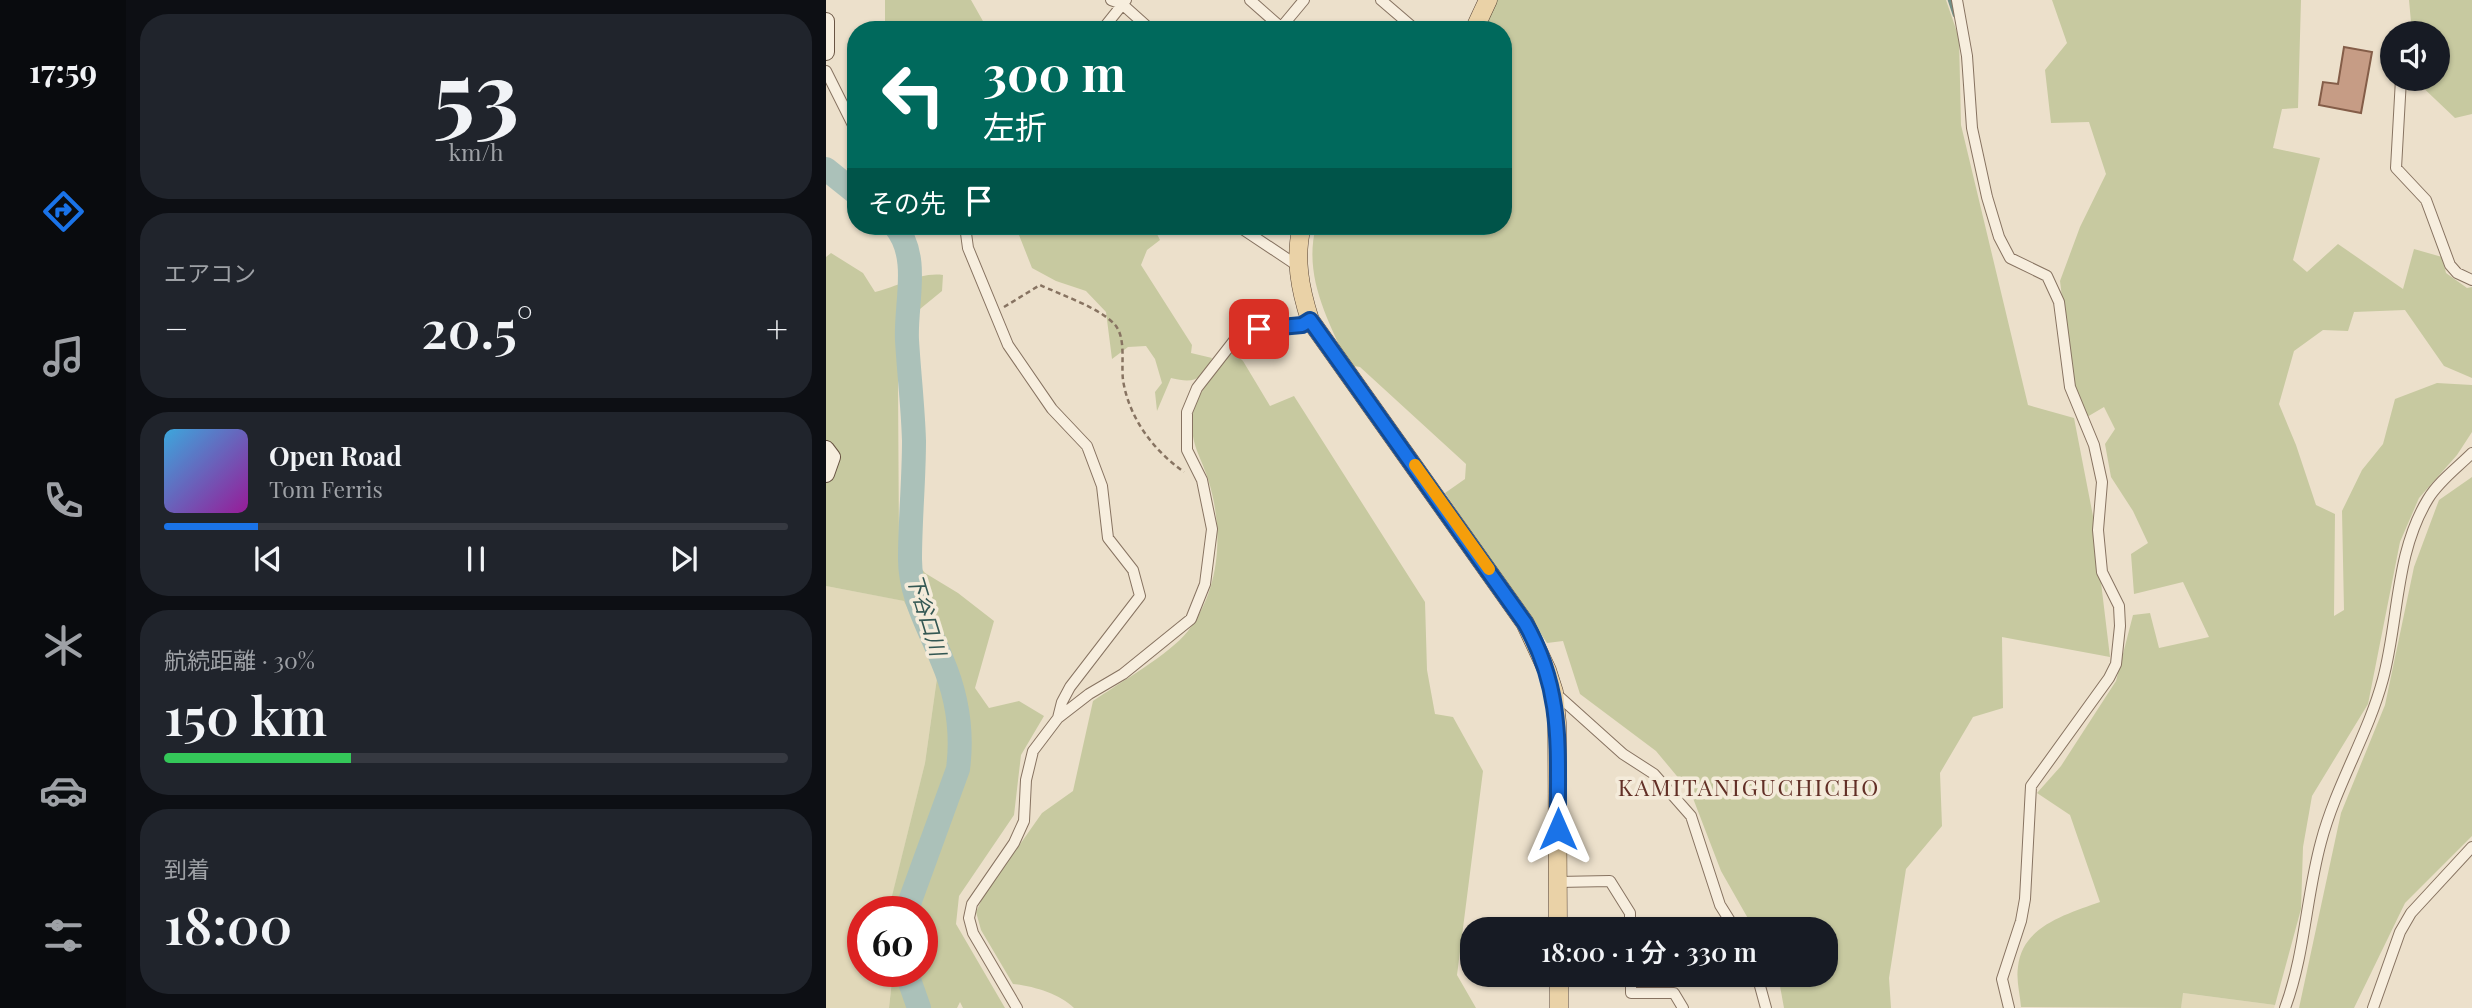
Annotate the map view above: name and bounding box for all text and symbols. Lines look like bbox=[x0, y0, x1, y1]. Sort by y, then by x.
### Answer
map controls bbox=[2380, 21, 2450, 91]
button: sound bbox=[2380, 21, 2450, 91]
text: 53 bbox=[433, 30, 519, 151]
text: 300 m bbox=[983, 39, 1126, 104]
text: 17:59 bbox=[29, 48, 97, 91]
icon: left bbox=[868, 49, 959, 140]
text: 左折 bbox=[983, 104, 1047, 147]
text: km/h bbox=[448, 136, 504, 167]
icon: arrive bbox=[960, 182, 998, 220]
text: その先 bbox=[868, 185, 946, 220]
icon: directions bbox=[39, 187, 88, 236]
text: エアコン bbox=[164, 257, 256, 288]
text: 20.5° bbox=[421, 293, 533, 362]
pin bbox=[1229, 299, 1289, 359]
text: − bbox=[164, 302, 189, 353]
text: + bbox=[766, 302, 788, 353]
icon: arrive bbox=[1240, 310, 1278, 348]
icon: music bbox=[39, 332, 88, 381]
text: Open Road bbox=[269, 438, 402, 473]
text: Tom Ferris bbox=[269, 473, 383, 504]
icon: phone bbox=[39, 476, 88, 525]
icon: previous bbox=[249, 540, 287, 578]
icon: pause bbox=[457, 540, 495, 578]
icon: next bbox=[665, 540, 703, 578]
water label: 下谷口川 bbox=[902, 570, 954, 661]
icon: climate bbox=[39, 621, 88, 670]
text: 航続距離 · 30% bbox=[164, 644, 315, 675]
text: 150 km bbox=[164, 680, 327, 749]
icon: car bbox=[39, 766, 88, 815]
district label: KAMITANIGUCHICHO bbox=[1618, 771, 1880, 802]
position arrow bbox=[1521, 792, 1595, 866]
text: 到着 bbox=[164, 853, 210, 884]
text: 18:00 bbox=[164, 889, 292, 958]
speed limit sign: 60 bbox=[847, 896, 938, 987]
icon: filters bbox=[39, 911, 88, 960]
text: 18:00 · 1 分 · 330 m bbox=[1541, 934, 1757, 969]

